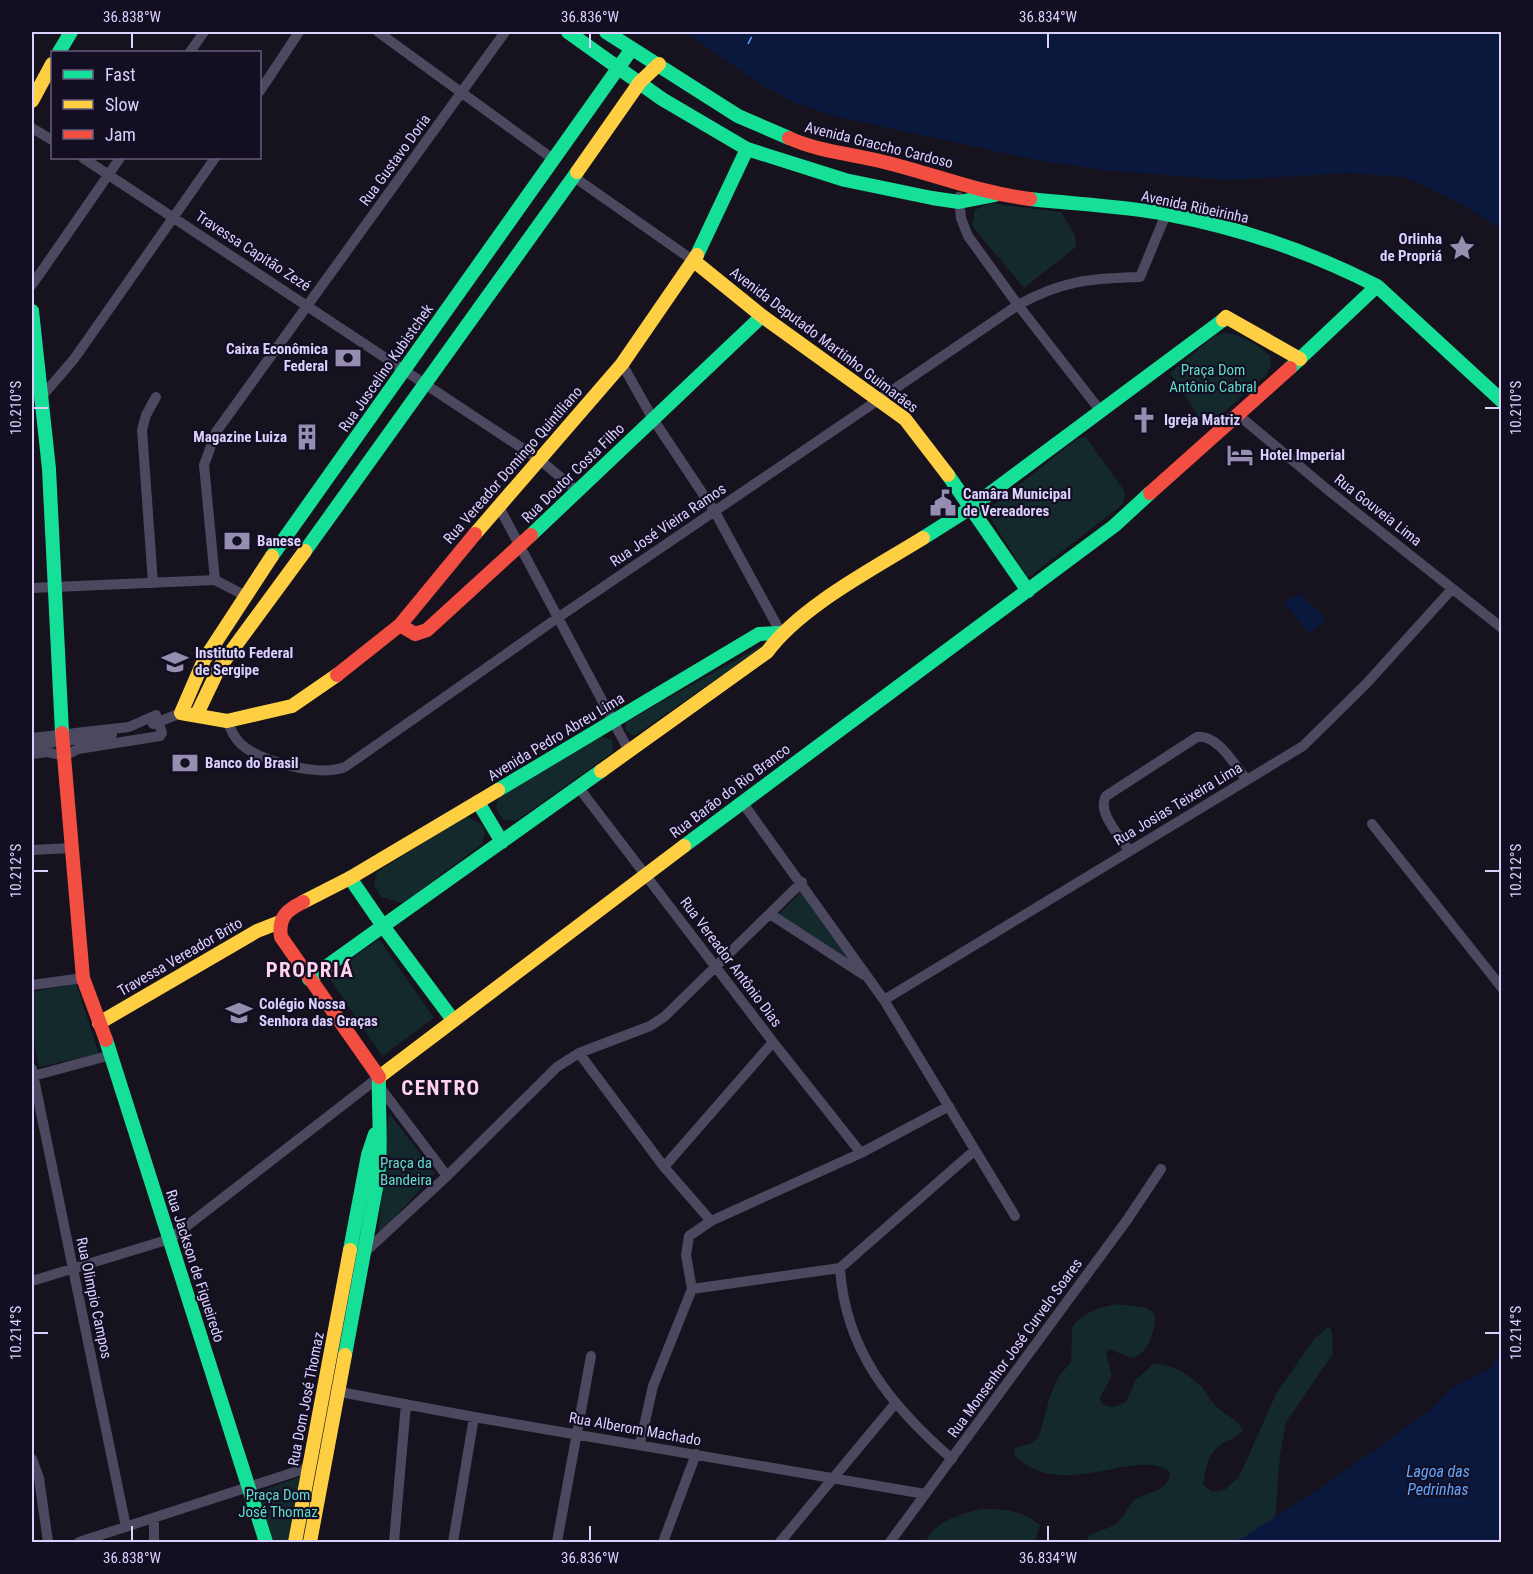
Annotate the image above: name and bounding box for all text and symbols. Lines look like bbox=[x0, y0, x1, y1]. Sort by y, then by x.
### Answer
text: 36.838°W bbox=[103, 8, 162, 26]
text: 36.836°W bbox=[561, 8, 620, 26]
text: 36.834°W bbox=[1019, 8, 1078, 26]
legend bbox=[51, 51, 261, 159]
text: Fast bbox=[105, 64, 136, 85]
text: Slow bbox=[105, 94, 140, 115]
street label: Rua Gustavo Doria bbox=[356, 111, 434, 209]
street label: Avenida Graccho Cardoso bbox=[803, 118, 955, 172]
text: Jam bbox=[105, 124, 136, 145]
street label: Avenida Ribeirinha bbox=[1140, 187, 1250, 227]
street label: Travessa Capitão Zezé bbox=[192, 207, 314, 295]
place label: Orlinha de Propriá bbox=[1380, 230, 1442, 265]
place icon: Orlinha de Propriá bbox=[1447, 233, 1477, 263]
street label: Avenida Deputado Martinho Guimarães bbox=[726, 263, 922, 417]
street label: Rua Juscelino Kubistchek bbox=[335, 301, 437, 435]
place label: Caixa Econômica Federal bbox=[226, 340, 328, 375]
bank icon: Caixa Econômica Federal bbox=[333, 343, 363, 373]
park label: Praça Dom Antônio Cabral bbox=[1169, 361, 1257, 396]
text: 10.210°S bbox=[7, 381, 25, 435]
text: 10.210°S bbox=[1507, 381, 1525, 435]
street label: Rua Vereador Domingo Quintiliano bbox=[440, 383, 586, 547]
church icon: Igreja Matriz bbox=[1129, 405, 1159, 435]
place label: Igreja Matriz bbox=[1164, 411, 1241, 429]
street label: Rua Doutor Costa Filho bbox=[518, 419, 628, 527]
building icon: Magazine Luiza bbox=[292, 422, 322, 452]
place label: Magazine Luiza bbox=[193, 428, 287, 446]
hotel icon: Hotel Imperial bbox=[1225, 440, 1255, 470]
place label: Hotel Imperial bbox=[1260, 446, 1345, 464]
street label: Rua Gouveia Lima bbox=[1331, 470, 1425, 550]
street label: Rua José Vieira Ramos bbox=[607, 479, 730, 570]
place label: Camâra Municipal de Vereadores bbox=[963, 485, 1071, 520]
public building icon: Camâra Municipal de Vereadores bbox=[928, 488, 958, 518]
bank icon: Banese bbox=[222, 526, 252, 556]
place label: Banese bbox=[257, 532, 301, 550]
place label: Instituto Federal de Sergipe bbox=[195, 644, 293, 679]
school or university icon: Instituto Federal de Sergipe bbox=[160, 647, 190, 677]
street label: Avenida Pedro Abreu Lima bbox=[485, 689, 627, 785]
street label: Rua Barão do Rio Branco bbox=[666, 740, 794, 842]
bank icon: Banco do Brasil bbox=[170, 748, 200, 778]
place label: Banco do Brasil bbox=[205, 754, 299, 772]
street label: Rua Josias Teixeira Lima bbox=[1111, 759, 1245, 849]
text: 10.212°S bbox=[7, 844, 25, 898]
text: 10.212°S bbox=[1507, 844, 1525, 898]
street label: Rua Vereador Antônio Dias bbox=[676, 893, 786, 1031]
street label: Travessa Vereador Brito bbox=[114, 914, 246, 1000]
district label: PROPRIÁ bbox=[266, 958, 354, 982]
place label: Colégio Nossa Senhora das Graças bbox=[259, 995, 378, 1030]
school or university icon: Colégio Nossa Senhora das Graças bbox=[224, 998, 254, 1028]
district label: CENTRO bbox=[401, 1076, 481, 1100]
park label: Praça da Bandeira bbox=[380, 1154, 432, 1189]
street label: Rua Jackson de Figueiredo bbox=[162, 1188, 228, 1344]
street label: Rua Olimpio Campos bbox=[72, 1236, 116, 1360]
street label: Rua Monsenhor José Curvelo Soares bbox=[944, 1255, 1086, 1441]
text: 10.214°S bbox=[7, 1306, 25, 1360]
text: 10.214°S bbox=[1507, 1306, 1525, 1360]
street label: Rua Dom José Thomaz bbox=[284, 1330, 328, 1468]
street label: Rua Alberom Machado bbox=[568, 1409, 702, 1449]
water label: Lagoa das Pedrinhas bbox=[1406, 1462, 1470, 1499]
park label: Praça Dom José Thomaz bbox=[238, 1486, 318, 1521]
text: 36.838°W bbox=[103, 1549, 162, 1567]
text: 36.836°W bbox=[561, 1549, 620, 1567]
text: 36.834°W bbox=[1019, 1549, 1078, 1567]

